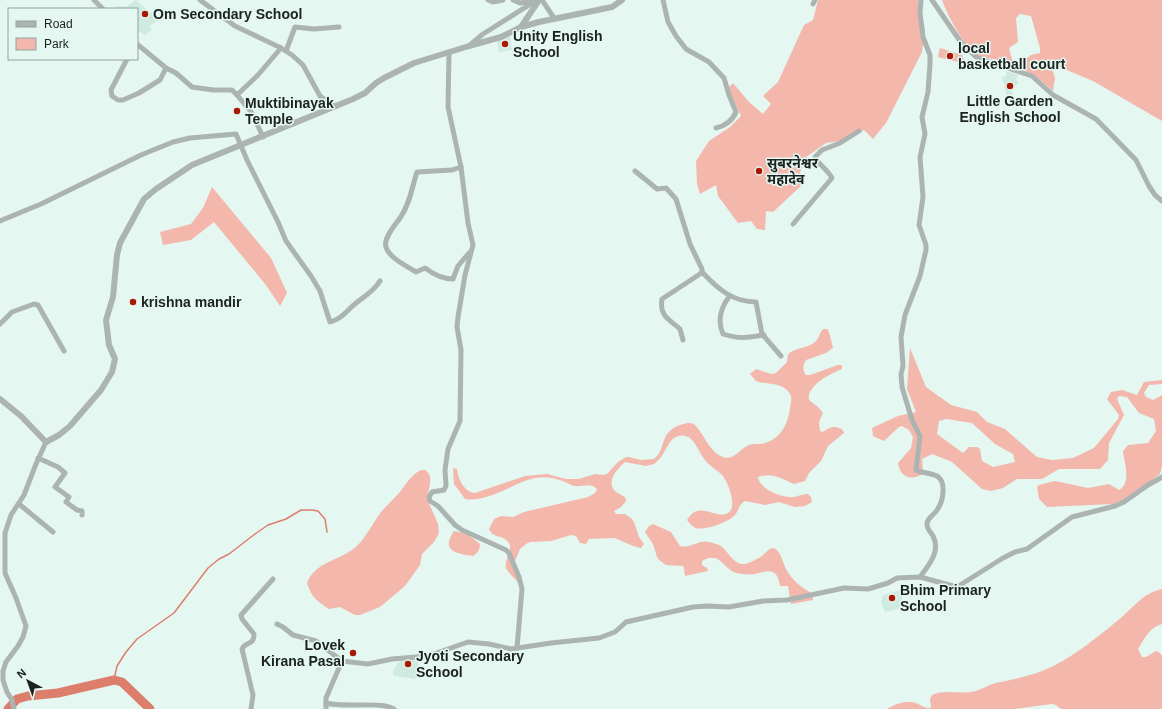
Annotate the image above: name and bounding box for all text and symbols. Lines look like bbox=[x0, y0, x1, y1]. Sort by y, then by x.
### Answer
place label: Om Secondary School bbox=[153, 6, 302, 22]
legend bbox=[8, 8, 138, 60]
marker: Om Secondary School bbox=[140, 9, 150, 19]
text: Road bbox=[44, 17, 73, 31]
place label: Unity English School bbox=[513, 28, 602, 60]
text: Park bbox=[44, 37, 70, 51]
marker: Unity English School bbox=[500, 39, 510, 49]
place label: local basketball court bbox=[958, 40, 1066, 72]
marker: local basketball court bbox=[945, 51, 955, 61]
marker: Little Garden English School bbox=[1005, 81, 1015, 91]
place label: Little Garden English School bbox=[959, 93, 1061, 125]
place label: Muktibinayak Temple bbox=[245, 95, 334, 127]
marker: Muktibinayak Temple bbox=[232, 106, 242, 116]
place label: सुबरनेश्वर महादेव bbox=[767, 154, 819, 187]
marker: सुबरनेश्वर महादेव bbox=[754, 166, 764, 176]
place label: krishna mandir bbox=[141, 294, 242, 310]
marker: krishna mandir bbox=[128, 297, 138, 307]
place label: Bhim Primary School bbox=[900, 582, 991, 614]
marker: Bhim Primary School bbox=[887, 593, 897, 603]
place label: Lovek Kirana Pasal bbox=[261, 637, 345, 669]
marker: Lovek Kirana Pasal bbox=[348, 648, 358, 658]
place label: Jyoti Secondary School bbox=[416, 648, 524, 680]
marker: Jyoti Secondary School bbox=[403, 659, 413, 669]
north arrow bbox=[8, 661, 48, 701]
text: N bbox=[15, 666, 28, 681]

